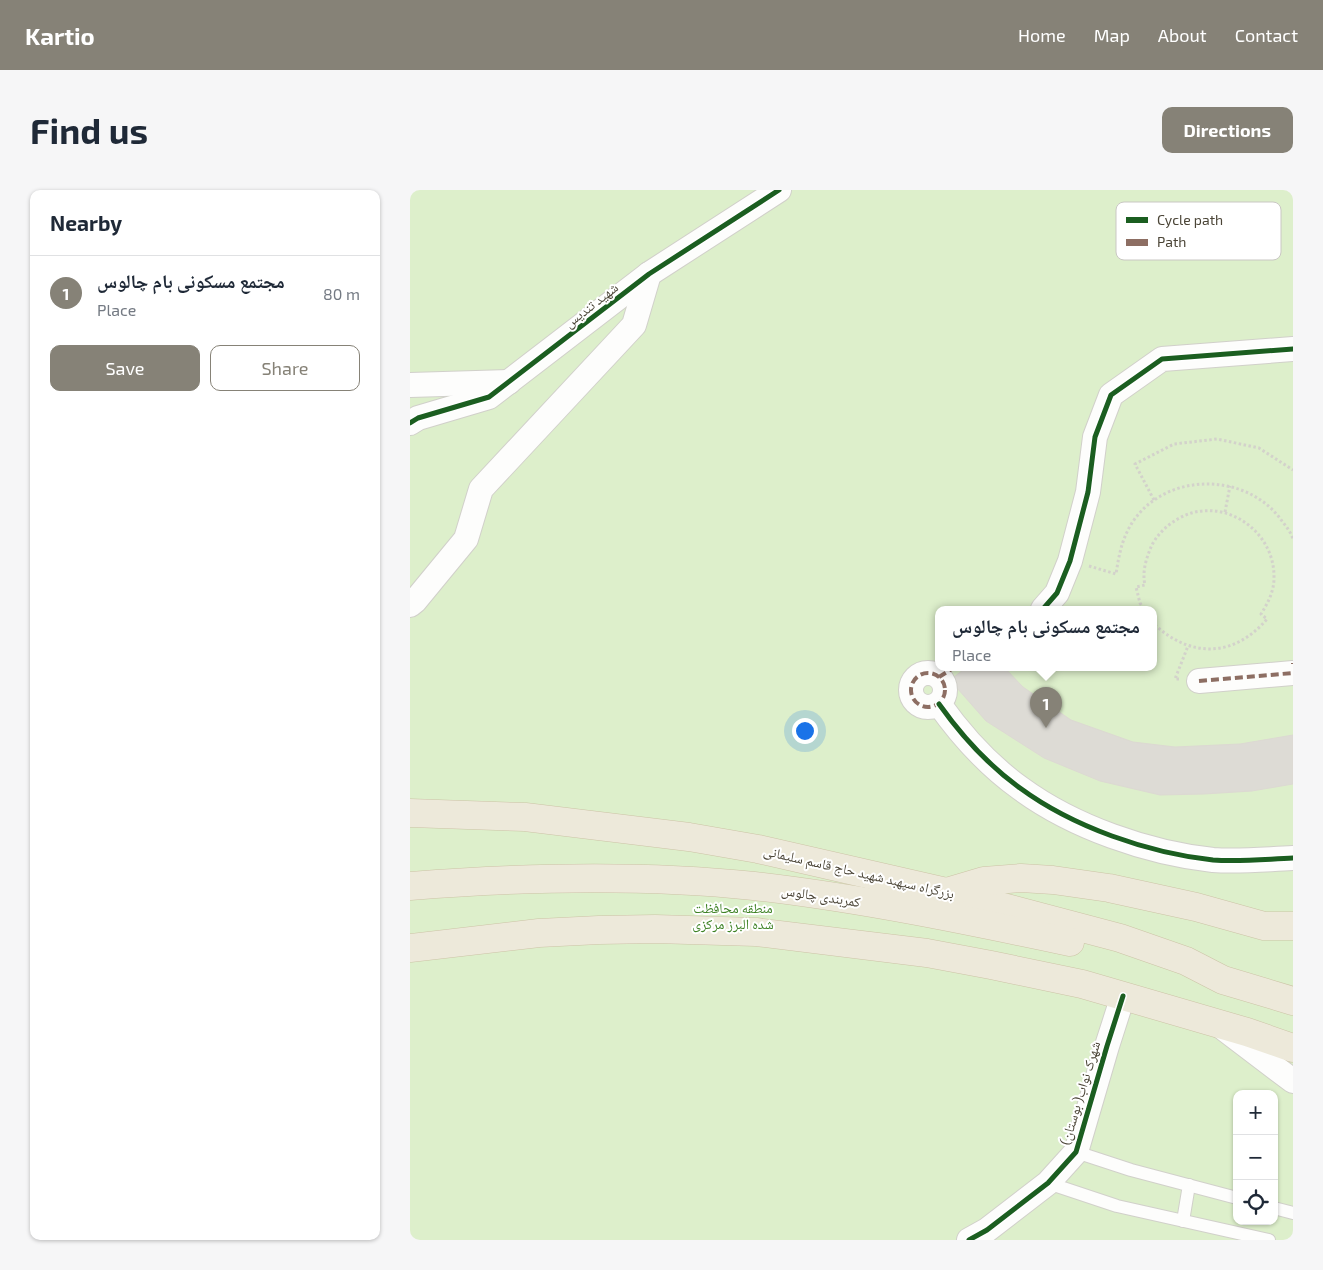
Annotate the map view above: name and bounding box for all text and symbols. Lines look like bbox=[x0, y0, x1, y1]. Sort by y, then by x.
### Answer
text: Kartio bbox=[25, 21, 95, 50]
text: Home bbox=[1018, 24, 1066, 46]
text: Map bbox=[1094, 24, 1130, 46]
text: About bbox=[1158, 24, 1207, 46]
text: Contact bbox=[1235, 24, 1298, 46]
button: Directions bbox=[1162, 107, 1293, 153]
text: Find us bbox=[30, 109, 148, 151]
legend bbox=[1116, 202, 1281, 260]
text: Nearby bbox=[50, 210, 122, 235]
text: Cycle path bbox=[1157, 211, 1223, 228]
text: Path bbox=[1157, 233, 1186, 250]
text: مجتمع مسکونی بام چالوس bbox=[97, 269, 285, 292]
street label: شهید تندیس bbox=[560, 278, 622, 332]
text: 1 bbox=[63, 284, 69, 303]
text: 80 m bbox=[323, 284, 360, 303]
text: Place bbox=[97, 300, 136, 319]
button: Save bbox=[50, 345, 200, 391]
button: Share bbox=[210, 345, 360, 391]
popup bbox=[935, 606, 1157, 671]
text: مجتمع مسکونی بام چالوس bbox=[952, 614, 1140, 637]
text: Place bbox=[952, 645, 991, 664]
pin: 1 bbox=[1030, 687, 1062, 728]
your location bbox=[792, 718, 818, 744]
street label: بزرگراه سپهبد شهید حاج قاسم سلیمانی bbox=[762, 841, 956, 904]
street label: کمربندی چالوس bbox=[780, 881, 862, 911]
park label: منطقه محافظت شده البرز مرکزی bbox=[692, 899, 774, 933]
street label: شهرک نواب( بوستان) bbox=[1056, 1039, 1104, 1147]
map controls bbox=[1233, 1090, 1278, 1225]
button: + bbox=[1233, 1090, 1278, 1135]
button: − bbox=[1233, 1135, 1278, 1180]
button: locate bbox=[1233, 1180, 1278, 1225]

